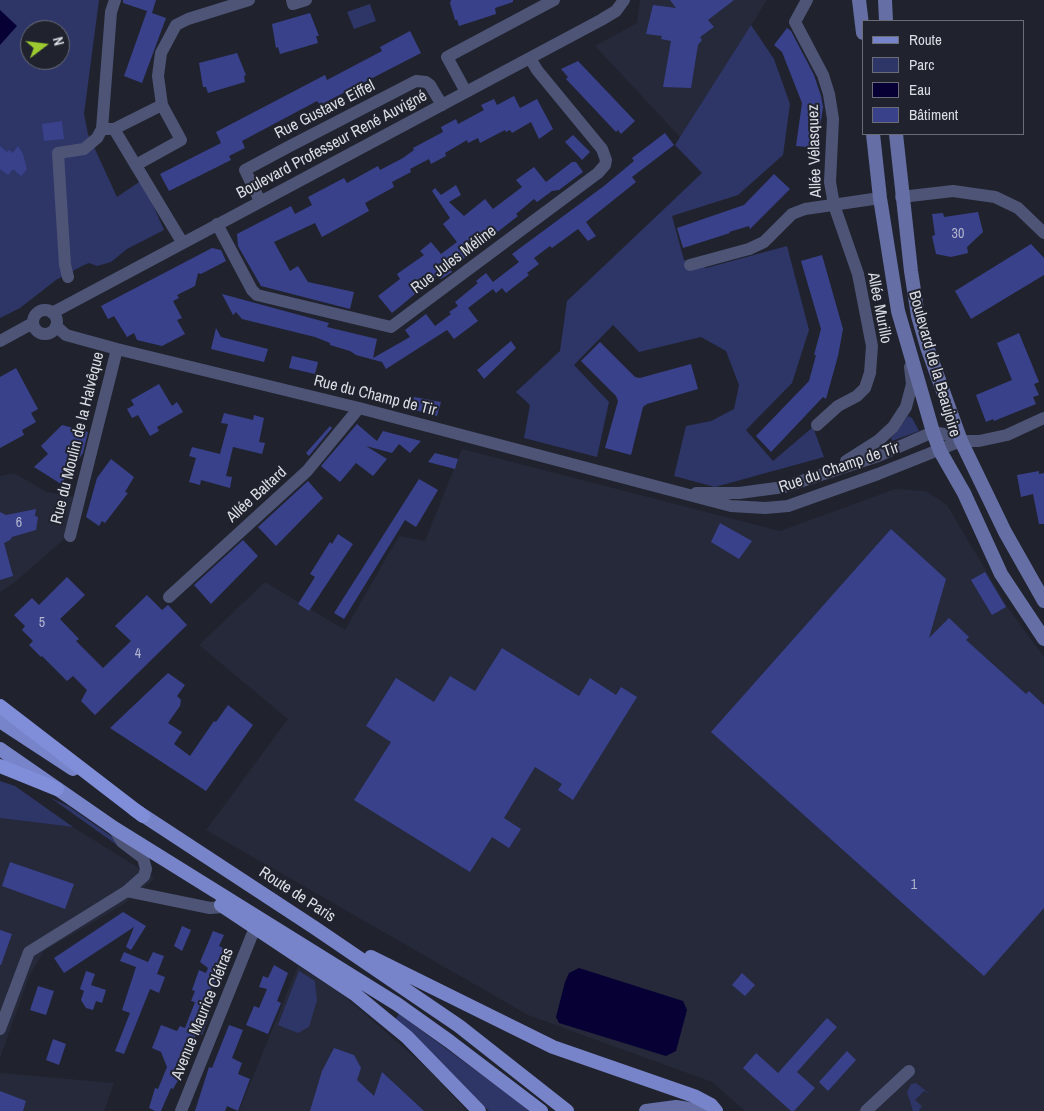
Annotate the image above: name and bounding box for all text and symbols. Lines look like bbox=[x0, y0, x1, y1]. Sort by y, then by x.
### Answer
north arrow bbox=[20, 20, 70, 70]
legend bbox=[862, 20, 1024, 135]
text: Route bbox=[909, 29, 942, 50]
text: N bbox=[49, 35, 68, 48]
text: Parc bbox=[909, 54, 934, 75]
street label: Rue Gustave Eiffel bbox=[272, 76, 378, 144]
text: Eau bbox=[909, 79, 931, 100]
street label: Boulevard Professeur René Auvigné bbox=[233, 87, 431, 203]
street label: Allée Vélasquez bbox=[804, 104, 826, 198]
text: Bâtiment bbox=[909, 104, 958, 125]
street label: Rue Jules Méline bbox=[408, 222, 500, 298]
house number: 30 bbox=[952, 226, 964, 242]
street label: Allée Murillo bbox=[863, 271, 895, 345]
street label: Boulevard de la Beaujoire bbox=[904, 289, 964, 439]
street label: Rue du Moulin de la Halvêque bbox=[47, 350, 109, 526]
street label: Rue du Champ de Tir bbox=[312, 371, 438, 421]
street label: Rue du Champ de Tir bbox=[776, 438, 902, 498]
street label: Allée Baltard bbox=[223, 463, 291, 527]
house number: 6 bbox=[16, 515, 22, 531]
house number: 5 bbox=[39, 615, 45, 631]
house number: 4 bbox=[135, 646, 141, 662]
street label: Route de Paris bbox=[255, 863, 339, 927]
house number: 1 bbox=[911, 877, 917, 893]
street label: Avenue Maurice Clétras bbox=[168, 945, 238, 1083]

